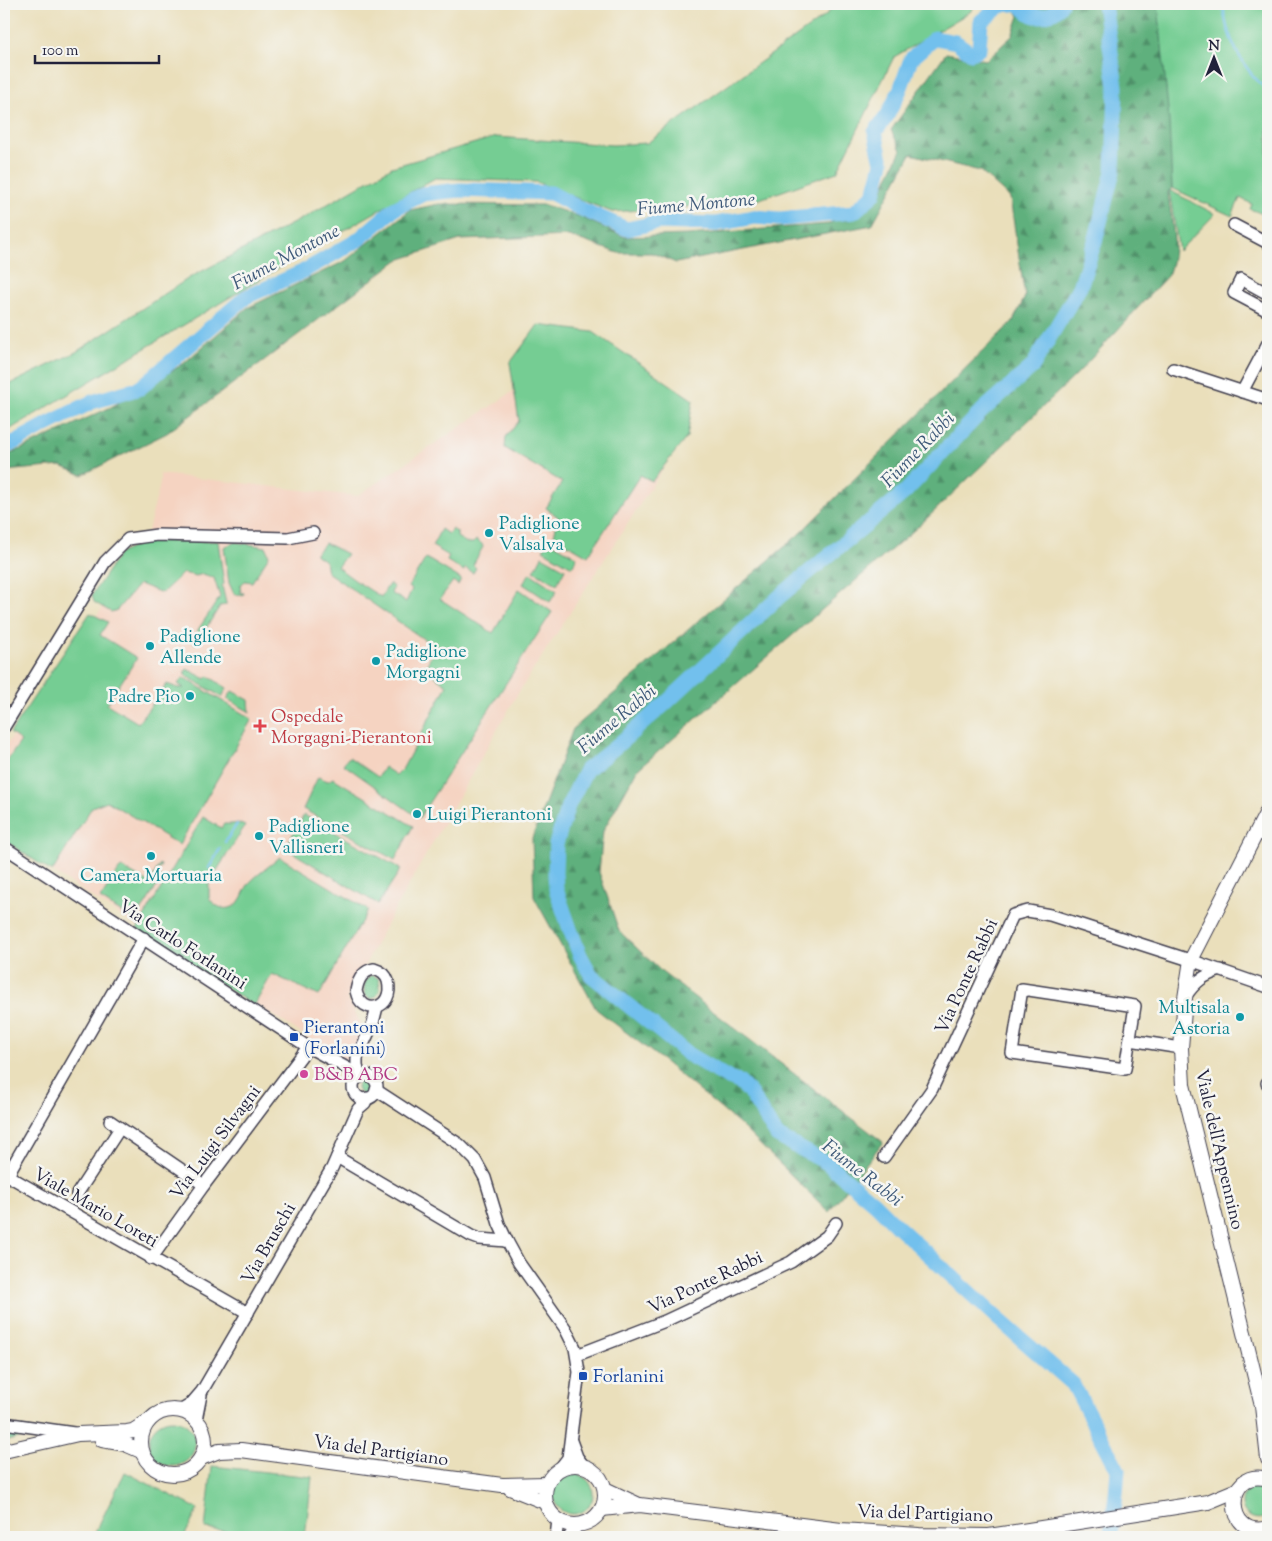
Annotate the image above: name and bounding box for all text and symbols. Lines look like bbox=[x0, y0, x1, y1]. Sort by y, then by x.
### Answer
scale bar bbox=[35, 32, 159, 64]
north arrow bbox=[1190, 32, 1240, 82]
text: N bbox=[1208, 37, 1220, 57]
text: 100 m bbox=[42, 41, 79, 62]
water label: Fiume Montone bbox=[636, 187, 757, 224]
water label: Fiume Montone bbox=[227, 218, 345, 298]
water label: Fiume Rabbi bbox=[876, 407, 962, 495]
place label: Padiglione Valsalva bbox=[499, 512, 580, 559]
marker: Padiglione Valsalva bbox=[483, 527, 495, 539]
place label: Padiglione Allende bbox=[160, 625, 241, 672]
marker: Padiglione Allende bbox=[144, 640, 156, 652]
place label: Padiglione Morgagni bbox=[386, 640, 467, 687]
marker: Padiglione Morgagni bbox=[370, 655, 382, 667]
water label: Fiume Rabbi bbox=[572, 679, 663, 761]
place label: Padre Pio bbox=[108, 685, 180, 711]
marker: Padre Pio bbox=[184, 690, 196, 702]
place label: Ospedale Morgagni-Pierantoni bbox=[271, 705, 432, 752]
marker: Ospedale Morgagni-Pierantoni bbox=[253, 719, 267, 733]
place label: Luigi Pierantoni bbox=[427, 803, 552, 829]
marker: Luigi Pierantoni bbox=[411, 808, 423, 820]
place label: Padiglione Vallisneri bbox=[269, 815, 350, 862]
marker: Padiglione Vallisneri bbox=[253, 830, 265, 842]
marker: Camera Mortuaria bbox=[145, 850, 157, 862]
place label: Camera Mortuaria bbox=[80, 864, 222, 890]
street label: Via Carlo Forlanini bbox=[112, 894, 252, 997]
street label: Via Ponte Rabbi bbox=[930, 915, 1006, 1039]
place label: Multisala Astoria bbox=[1159, 996, 1230, 1043]
marker: Multisala Astoria bbox=[1234, 1011, 1246, 1023]
place label: Pierantoni (Forlanini) bbox=[304, 1016, 386, 1063]
marker: Pierantoni (Forlanini) bbox=[288, 1031, 300, 1043]
place label: B&B ABC bbox=[314, 1063, 398, 1089]
street label: Viale dell'Appennino bbox=[1187, 1067, 1249, 1232]
marker: B&B ABC bbox=[298, 1068, 310, 1080]
street label: Via Luigi Silvagni bbox=[165, 1081, 268, 1206]
water label: Fiume Rabbi bbox=[815, 1134, 908, 1214]
street label: Viale Mario Loreti bbox=[27, 1162, 163, 1255]
street label: Via Bruschi bbox=[236, 1199, 303, 1289]
street label: Via Ponte Rabbi bbox=[644, 1246, 768, 1322]
place label: Forlanini bbox=[593, 1365, 664, 1391]
marker: Forlanini bbox=[577, 1370, 589, 1382]
street label: Via del Partigiano bbox=[311, 1430, 450, 1474]
street label: Via del Partigiano bbox=[856, 1500, 994, 1530]

